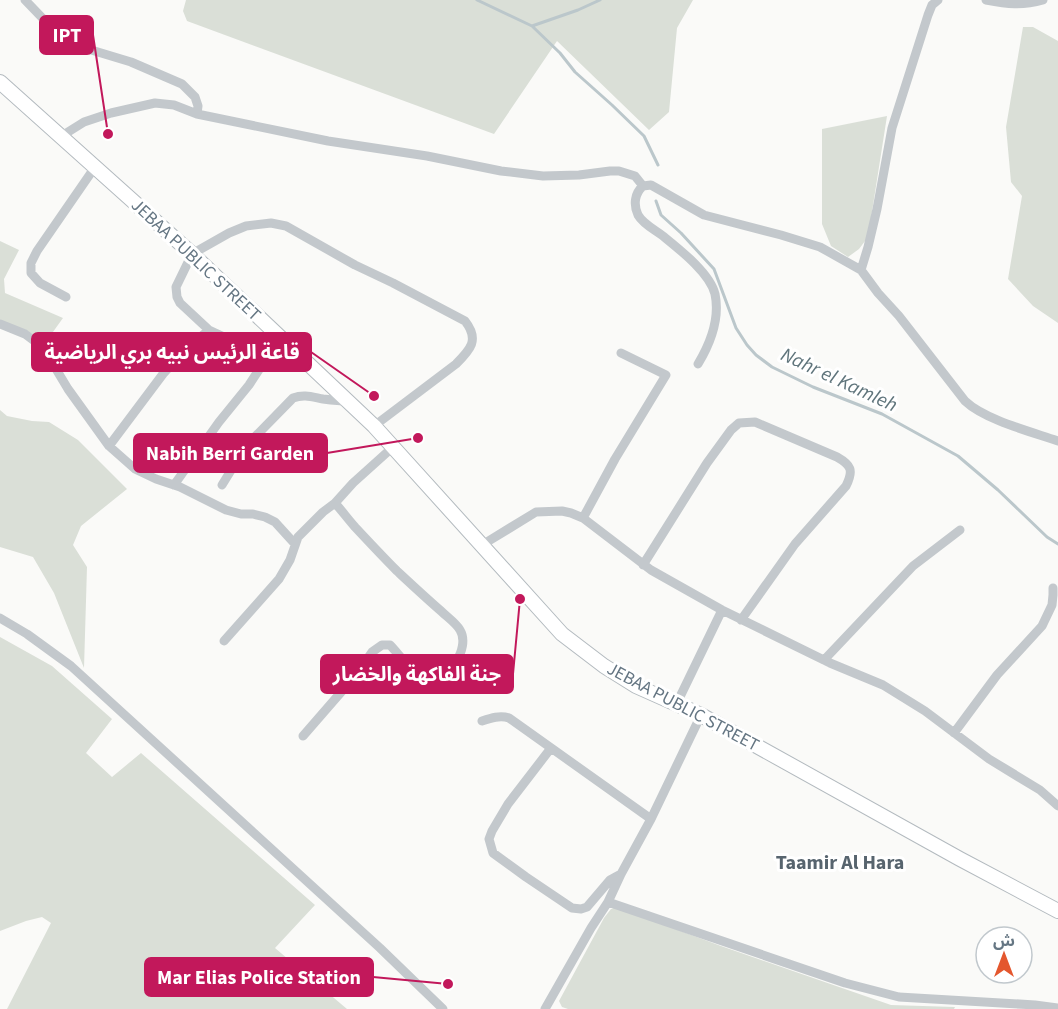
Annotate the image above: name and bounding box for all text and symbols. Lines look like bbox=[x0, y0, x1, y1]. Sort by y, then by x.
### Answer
callout: IPT bbox=[40, 16, 93, 54]
text: IPT bbox=[53, 22, 81, 50]
street label: JEBAA PUBLIC STREET bbox=[126, 193, 267, 327]
callout: قاعة الرئيس نبيه بري الرياضية bbox=[32, 333, 311, 371]
text: قاعة الرئيس نبيه بري الرياضية bbox=[44, 339, 300, 369]
water label: Nahr el Kamleh bbox=[776, 341, 902, 419]
callout: Nabih Berri Garden bbox=[134, 434, 327, 472]
text: Nabih Berri Garden bbox=[146, 440, 314, 468]
callout: جنة الفاكهة والخضار bbox=[321, 655, 513, 693]
street label: JEBAA PUBLIC STREET bbox=[602, 656, 764, 758]
text: جنة الفاكهة والخضار bbox=[332, 661, 502, 689]
district label: Taamir Al Hara bbox=[776, 849, 904, 877]
north arrow bbox=[974, 925, 1034, 985]
text: ش bbox=[993, 930, 1015, 952]
callout: Mar Elias Police Station bbox=[145, 958, 373, 996]
text: Mar Elias Police Station bbox=[157, 964, 361, 992]

